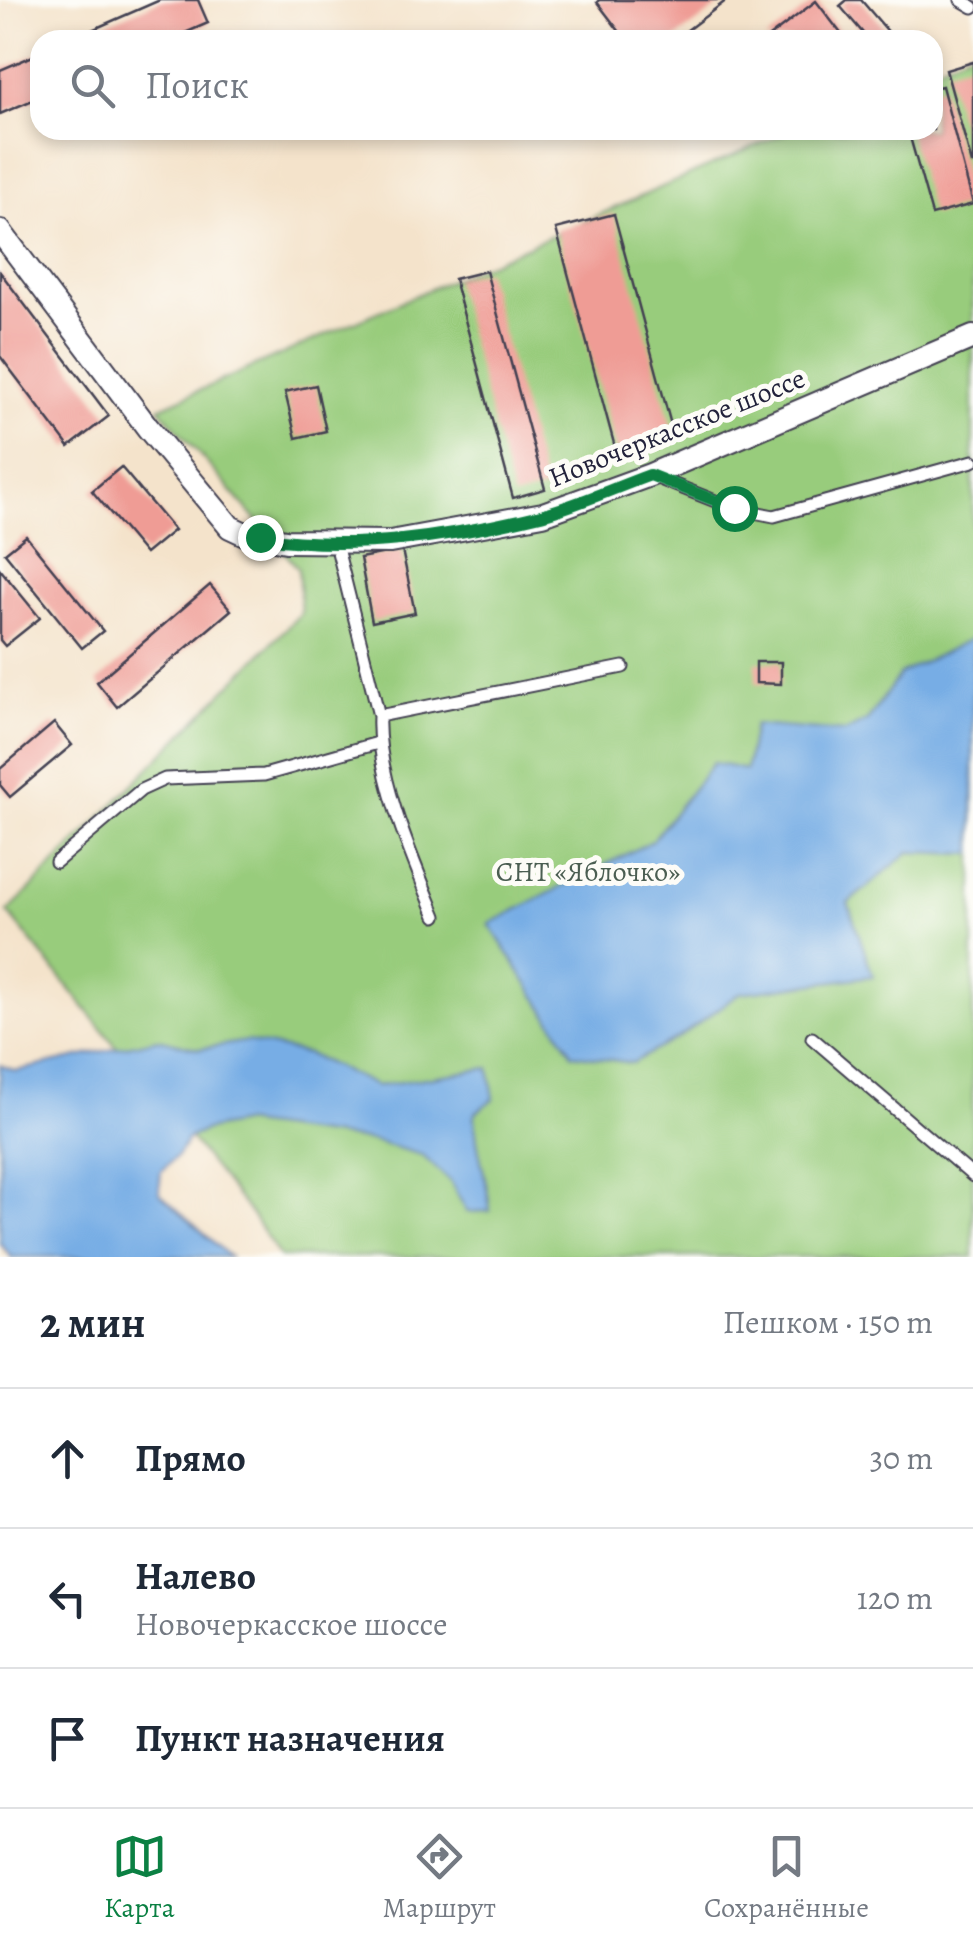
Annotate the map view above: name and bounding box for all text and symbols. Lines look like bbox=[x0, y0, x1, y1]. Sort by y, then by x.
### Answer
search box bbox=[30, 30, 943, 140]
icon: search bbox=[65, 58, 120, 113]
text: Поиск bbox=[145, 59, 249, 111]
street label: Новочеркасское шоссе bbox=[543, 359, 811, 497]
route start bbox=[712, 486, 758, 532]
route end bbox=[238, 515, 284, 561]
park label: СНТ «Яблочко» bbox=[496, 853, 680, 891]
text: 2 мин bbox=[40, 1294, 146, 1351]
text: Пешком · 150 m bbox=[723, 1300, 933, 1344]
icon: ahead bbox=[40, 1431, 95, 1486]
text: Прямо bbox=[135, 1432, 246, 1484]
text: 30 m bbox=[870, 1436, 933, 1480]
text: Налево bbox=[135, 1550, 256, 1602]
icon: left bbox=[40, 1571, 95, 1626]
text: 120 m bbox=[857, 1576, 933, 1620]
text: Новочеркасское шоссе bbox=[135, 1602, 448, 1646]
icon: arrive bbox=[40, 1711, 95, 1766]
text: Пункт назначения bbox=[135, 1712, 445, 1764]
tab: Карта bbox=[104, 1829, 175, 1927]
tab: Маршрут bbox=[383, 1829, 496, 1927]
tab: Сохранённые bbox=[704, 1829, 869, 1927]

